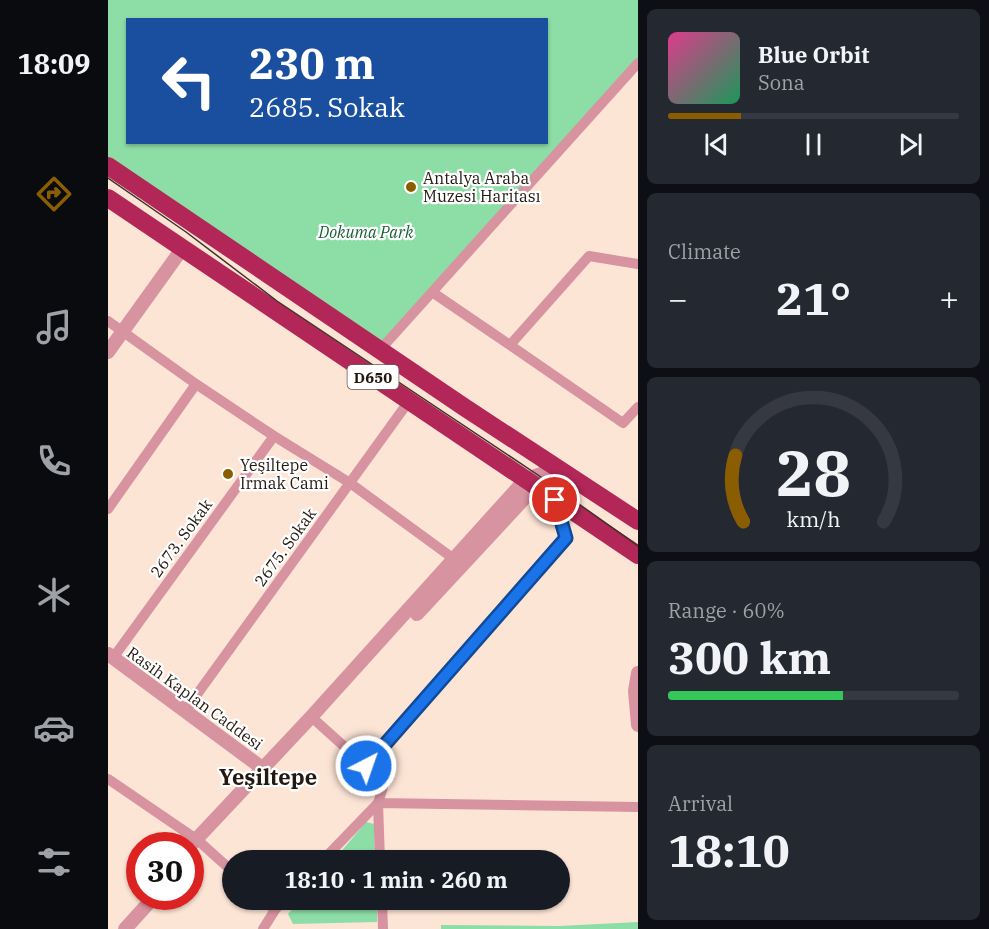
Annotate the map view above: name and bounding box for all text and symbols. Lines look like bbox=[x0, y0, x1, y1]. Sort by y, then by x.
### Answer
text: 230 m bbox=[249, 36, 375, 91]
text: Blue Orbit bbox=[758, 40, 869, 69]
icon: left bbox=[150, 42, 228, 120]
text: 18:09 bbox=[18, 46, 90, 81]
text: Sona bbox=[758, 69, 805, 96]
text: 2685. Sokak bbox=[249, 89, 405, 124]
icon: previous bbox=[700, 128, 733, 161]
icon: pause bbox=[797, 128, 830, 161]
icon: next bbox=[894, 128, 927, 161]
place label: Antalya Araba Muzesi Haritası bbox=[423, 168, 541, 206]
icon: directions bbox=[33, 173, 75, 215]
marker: Antalya Araba Muzesi Haritası bbox=[404, 180, 418, 194]
park label: Dokuma Park bbox=[318, 222, 414, 242]
text: Climate bbox=[668, 238, 741, 265]
text: 21° bbox=[776, 269, 851, 327]
text: − bbox=[668, 277, 688, 320]
text: + bbox=[939, 277, 959, 320]
icon: music bbox=[33, 306, 75, 348]
road number: D650 bbox=[348, 365, 398, 389]
text: 28 bbox=[776, 432, 851, 513]
icon: phone bbox=[33, 440, 75, 482]
place label: Yeşiltepe Irmak Cami bbox=[240, 455, 329, 493]
marker: Yeşiltepe Irmak Cami bbox=[221, 467, 235, 481]
pin bbox=[529, 474, 580, 525]
icon: arrive bbox=[538, 483, 571, 516]
street label: 2673. Sokak bbox=[146, 494, 217, 581]
street label: 2675. Sokak bbox=[250, 503, 321, 590]
text: km/h bbox=[786, 505, 841, 533]
icon: climate bbox=[33, 574, 75, 616]
text: Range · 60% bbox=[668, 597, 785, 624]
text: 300 km bbox=[668, 628, 831, 686]
street label: Rasih Kaplan Caddesi bbox=[123, 642, 267, 754]
icon: car bbox=[33, 707, 75, 749]
position arrow bbox=[334, 734, 398, 798]
district label: Yeşiltepe bbox=[219, 762, 317, 791]
text: Arrival bbox=[668, 790, 733, 817]
text: 18:10 bbox=[668, 821, 790, 879]
speed limit sign: 30 bbox=[126, 832, 204, 910]
icon: filters bbox=[33, 841, 75, 883]
text: 18:10 · 1 min · 260 m bbox=[284, 865, 508, 894]

